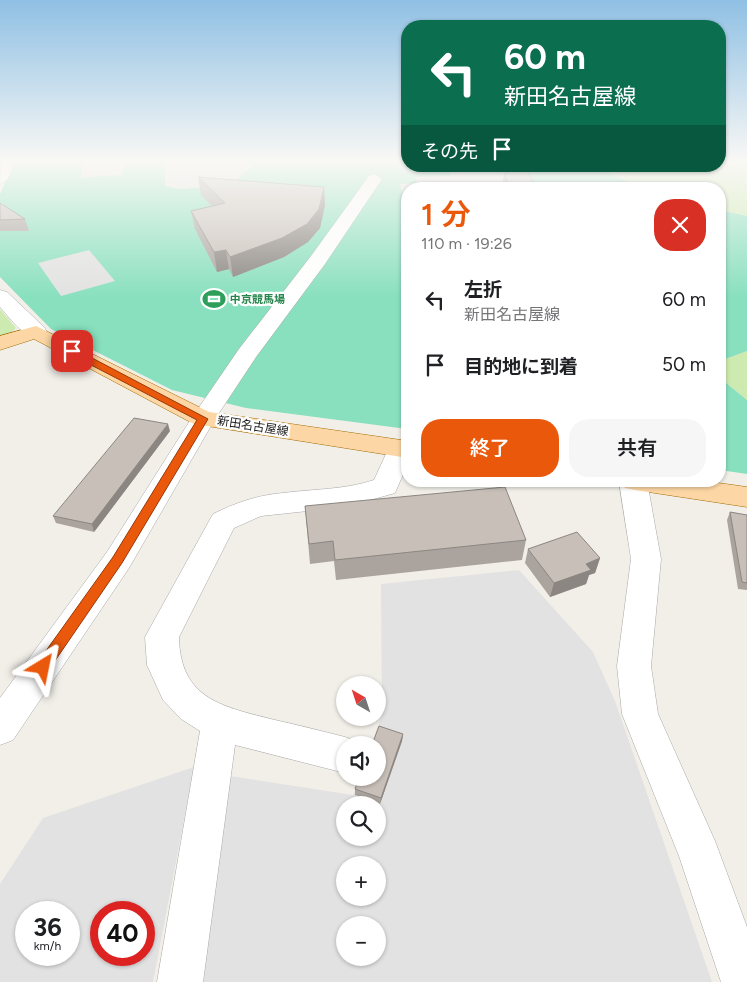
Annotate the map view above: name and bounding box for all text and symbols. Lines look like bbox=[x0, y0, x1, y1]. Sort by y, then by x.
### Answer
text: 60 m bbox=[504, 36, 586, 78]
icon: left bbox=[421, 40, 486, 105]
text: 新田名古屋線 bbox=[504, 83, 636, 110]
icon: arrive bbox=[488, 135, 516, 163]
text: その先 bbox=[421, 140, 478, 163]
text: 1 分 bbox=[421, 196, 471, 233]
button: close bbox=[654, 199, 706, 251]
text: 110 m · 19:26 bbox=[421, 234, 512, 253]
text: 左折 bbox=[464, 278, 502, 301]
sports icon: 中京競馬場 bbox=[201, 286, 227, 312]
icon: left bbox=[421, 286, 449, 314]
text: 60 m bbox=[662, 288, 706, 311]
place label: 中京競馬場 bbox=[230, 293, 285, 306]
text: 新田名古屋線 bbox=[464, 305, 560, 324]
pin bbox=[51, 330, 93, 372]
icon: arrive bbox=[58, 337, 86, 365]
icon: arrive bbox=[421, 351, 449, 379]
text: 50 m bbox=[662, 353, 706, 376]
text: 目的地に到着 bbox=[464, 355, 578, 378]
street label: 新田名古屋線 bbox=[216, 413, 290, 439]
button: 終了 bbox=[421, 419, 559, 477]
button: 共有 bbox=[569, 419, 706, 477]
position arrow bbox=[16, 640, 68, 692]
north arrow bbox=[336, 676, 386, 726]
map controls bbox=[336, 676, 386, 966]
button: sound bbox=[336, 736, 386, 786]
button: search bbox=[336, 796, 386, 846]
button: + bbox=[336, 856, 386, 906]
speed limit sign: 40 bbox=[90, 901, 155, 966]
text: 36 bbox=[33, 912, 62, 942]
button: − bbox=[336, 916, 386, 966]
text: km/h bbox=[34, 939, 61, 953]

